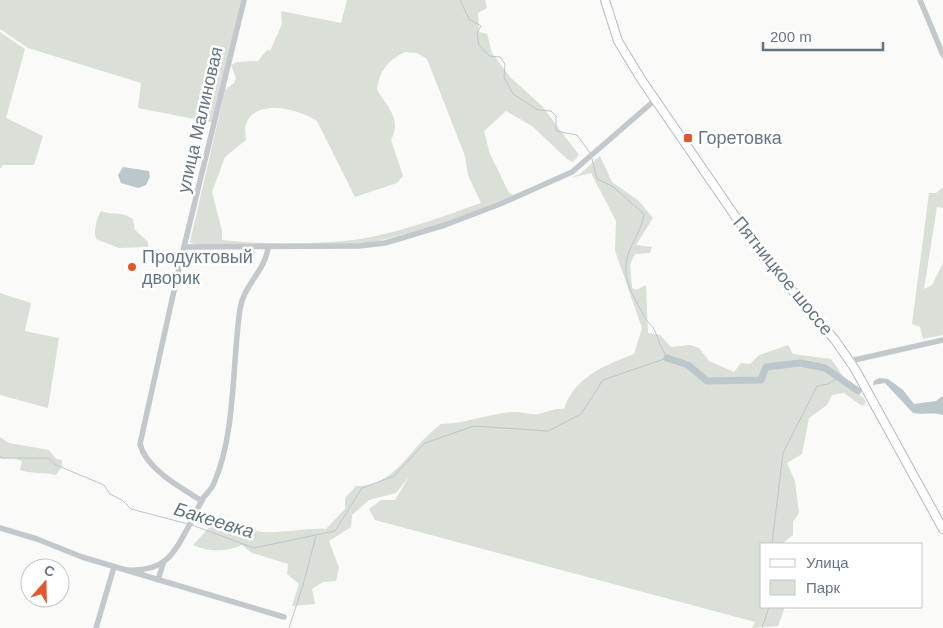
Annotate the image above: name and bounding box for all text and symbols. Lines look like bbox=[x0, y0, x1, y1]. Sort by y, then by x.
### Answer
scale bar bbox=[763, 20, 883, 52]
text: 200 m bbox=[770, 28, 812, 45]
street label: улица Малиновая bbox=[173, 45, 227, 195]
place label: Горетовка bbox=[698, 128, 783, 148]
marker: Горетовка bbox=[682, 132, 694, 144]
street label: Пятницкое шоссе bbox=[729, 213, 837, 339]
place label: Продуктовый дворик bbox=[142, 247, 253, 288]
marker: Продуктовый дворик bbox=[126, 261, 138, 273]
water label: Бакеевка bbox=[171, 498, 257, 542]
legend bbox=[760, 543, 923, 608]
text: Улица bbox=[806, 554, 849, 571]
north arrow bbox=[20, 558, 70, 608]
text: С bbox=[42, 562, 57, 580]
text: Парк bbox=[806, 579, 840, 596]

